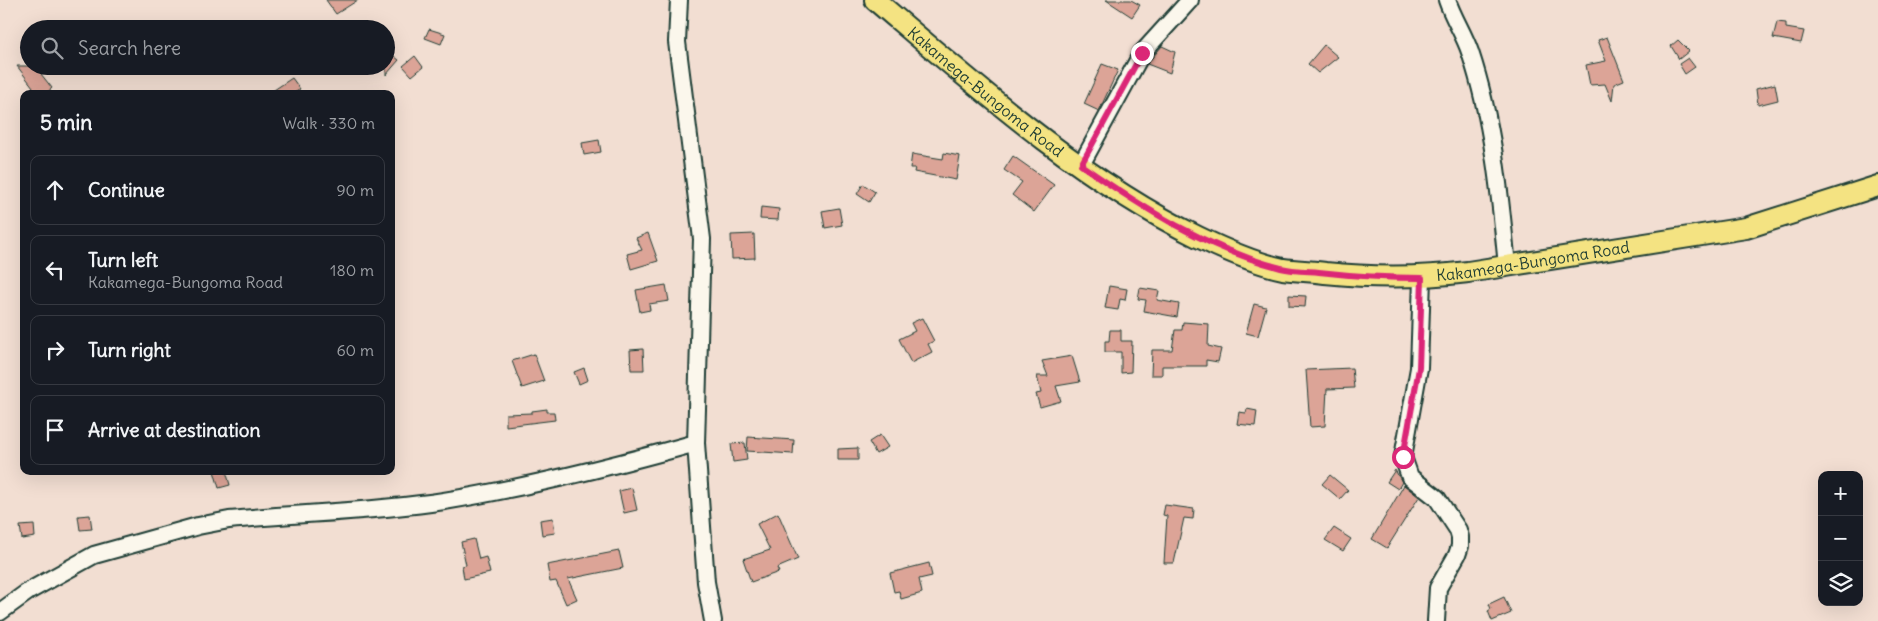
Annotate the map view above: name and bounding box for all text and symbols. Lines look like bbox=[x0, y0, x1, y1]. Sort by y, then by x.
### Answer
search box bbox=[20, 20, 395, 75]
street label: Kakamega-Bungoma Road bbox=[904, 22, 1068, 161]
icon: search bbox=[38, 34, 66, 62]
text: Search here bbox=[78, 36, 181, 60]
route end bbox=[1131, 42, 1154, 65]
text: 5 min bbox=[40, 109, 92, 136]
text: Walk · 330 m bbox=[282, 113, 375, 133]
icon: ahead bbox=[41, 176, 69, 204]
text: Continue bbox=[88, 178, 165, 202]
text: 90 m bbox=[336, 180, 374, 200]
street label: Kakamega-Bungoma Road bbox=[1435, 237, 1631, 285]
text: Turn left bbox=[88, 248, 158, 272]
icon: left bbox=[41, 256, 69, 284]
text: 180 m bbox=[330, 260, 374, 280]
text: Kakamega-Bungoma Road bbox=[88, 272, 283, 292]
icon: right bbox=[41, 336, 69, 364]
text: Turn right bbox=[88, 338, 171, 362]
text: 60 m bbox=[336, 340, 374, 360]
icon: arrive bbox=[41, 416, 69, 444]
text: Arrive at destination bbox=[88, 418, 261, 442]
route start bbox=[1392, 446, 1415, 469]
map controls bbox=[1818, 471, 1863, 606]
button: + bbox=[1818, 471, 1863, 516]
button: − bbox=[1818, 516, 1863, 561]
button: layers bbox=[1818, 561, 1863, 606]

